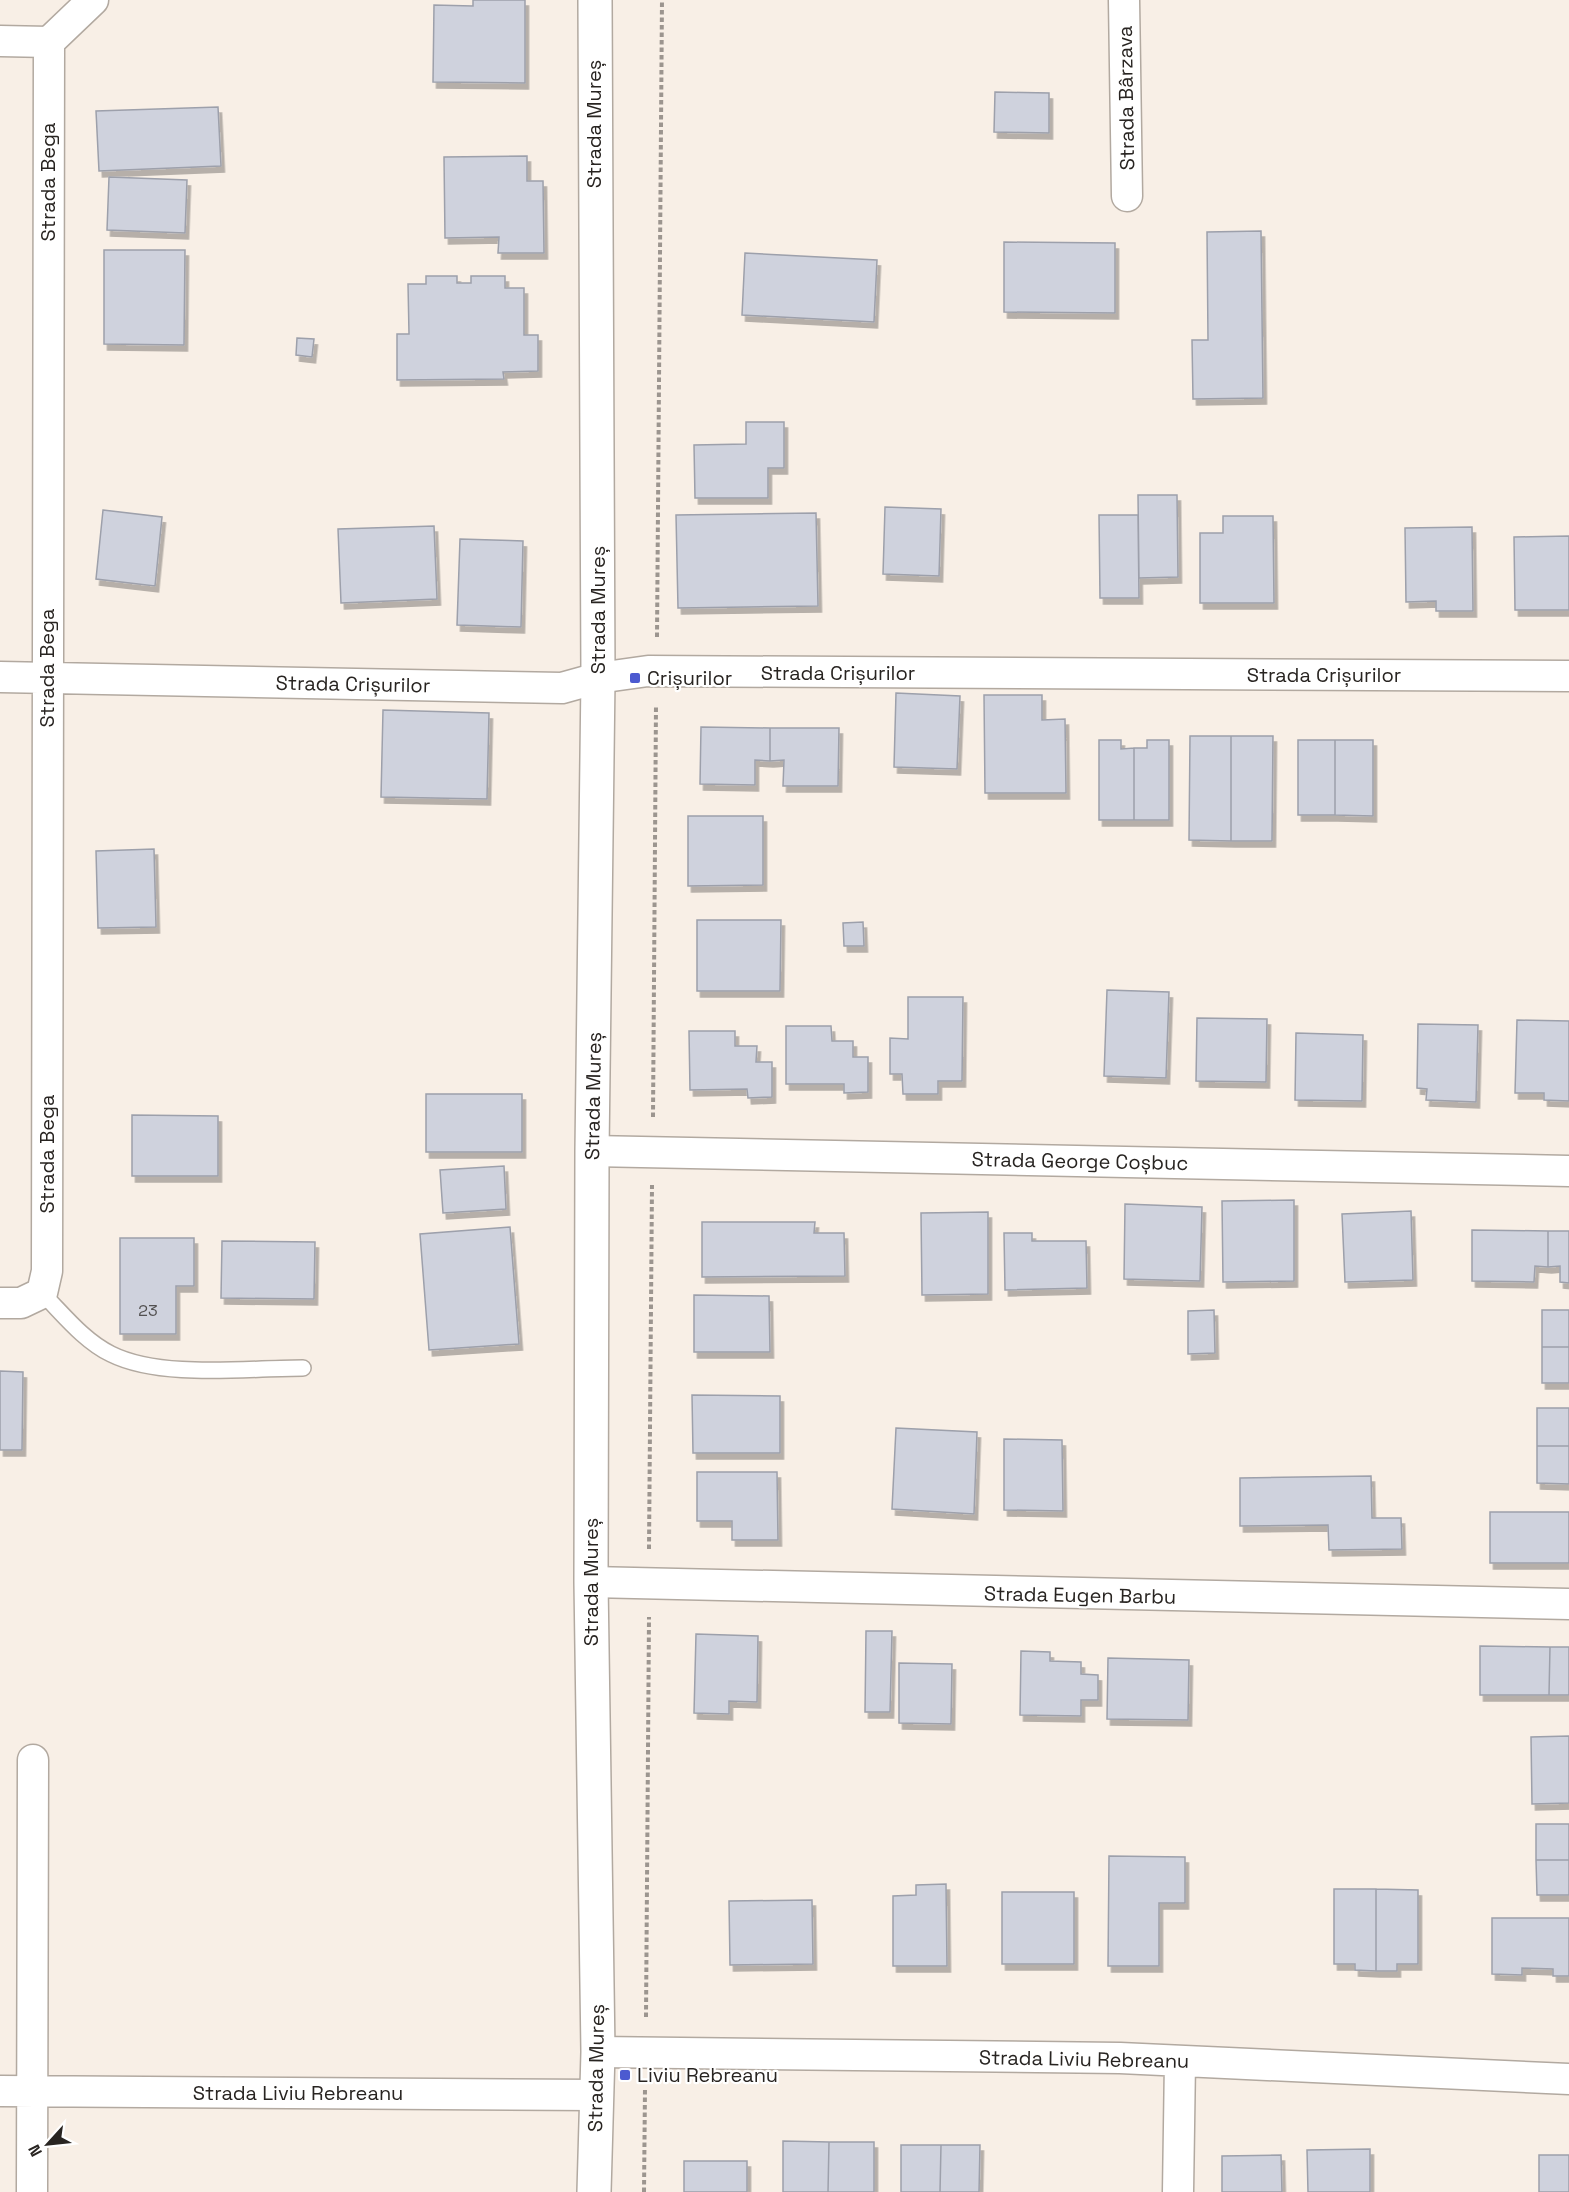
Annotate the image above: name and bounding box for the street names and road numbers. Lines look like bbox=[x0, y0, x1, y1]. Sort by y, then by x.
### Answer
street label: Strada Bârzava bbox=[1112, 25, 1140, 171]
street label: Strada Mureș bbox=[581, 60, 607, 188]
street label: Strada Bega bbox=[35, 123, 61, 241]
street label: Strada Mureș bbox=[585, 546, 611, 674]
street label: Strada Bega bbox=[34, 609, 60, 727]
street label: Strada Crișurilor bbox=[761, 660, 915, 686]
street label: Strada Crișurilor bbox=[1247, 662, 1401, 688]
street label: Strada Crișurilor bbox=[275, 670, 431, 698]
street label: Strada Mureș bbox=[579, 1032, 607, 1160]
street label: Strada Bega bbox=[34, 1095, 60, 1213]
street label: Strada George Coșbuc bbox=[971, 1146, 1189, 1176]
street label: Strada Mureș bbox=[578, 1518, 604, 1646]
street label: Strada Eugen Barbu bbox=[984, 1580, 1176, 1610]
street label: Strada Mureș bbox=[582, 2004, 610, 2132]
street label: Strada Liviu Rebreanu bbox=[979, 2044, 1189, 2074]
street label: Strada Liviu Rebreanu bbox=[193, 2080, 403, 2106]

